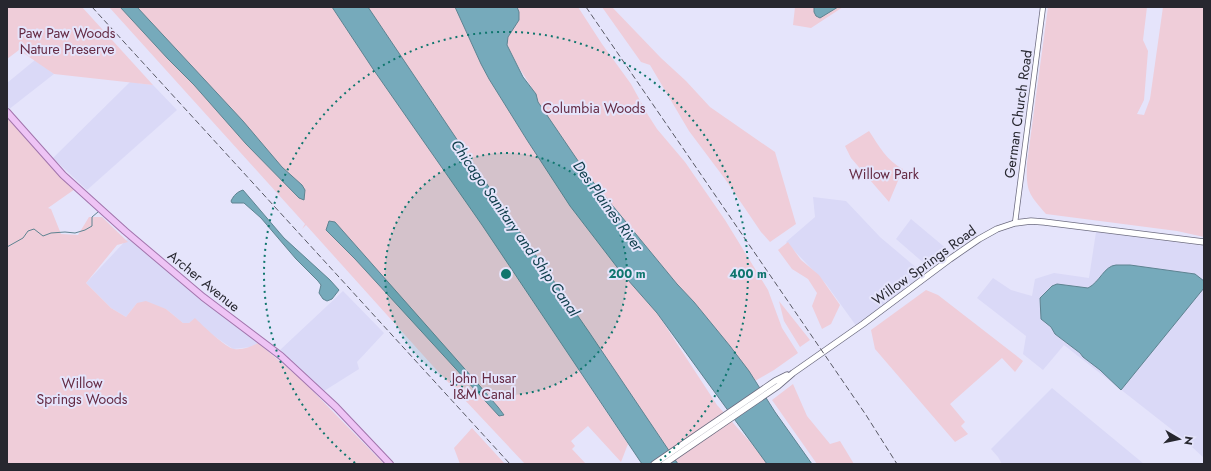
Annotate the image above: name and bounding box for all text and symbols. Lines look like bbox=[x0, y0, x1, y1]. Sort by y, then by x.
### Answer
park label: Paw Paw Woods Nature Preserve bbox=[19, 23, 116, 59]
street label: German Church Road bbox=[999, 49, 1037, 179]
park label: Columbia Woods bbox=[543, 98, 646, 118]
water label: Chicago Sanitary and Ship Canal bbox=[445, 135, 585, 322]
water label: Des Plaines River bbox=[568, 156, 649, 257]
park label: Willow Park bbox=[849, 164, 920, 184]
street label: Willow Springs Road bbox=[868, 220, 980, 310]
street label: Archer Avenue bbox=[164, 246, 244, 316]
text: 200 m bbox=[608, 265, 646, 283]
text: 400 m bbox=[729, 265, 767, 283]
centre of rings bbox=[499, 267, 513, 281]
park label: John Husar I&M Canal bbox=[450, 368, 516, 404]
park label: Willow Springs Woods bbox=[37, 373, 128, 409]
north arrow bbox=[1159, 419, 1199, 459]
text: N bbox=[1180, 435, 1197, 446]

